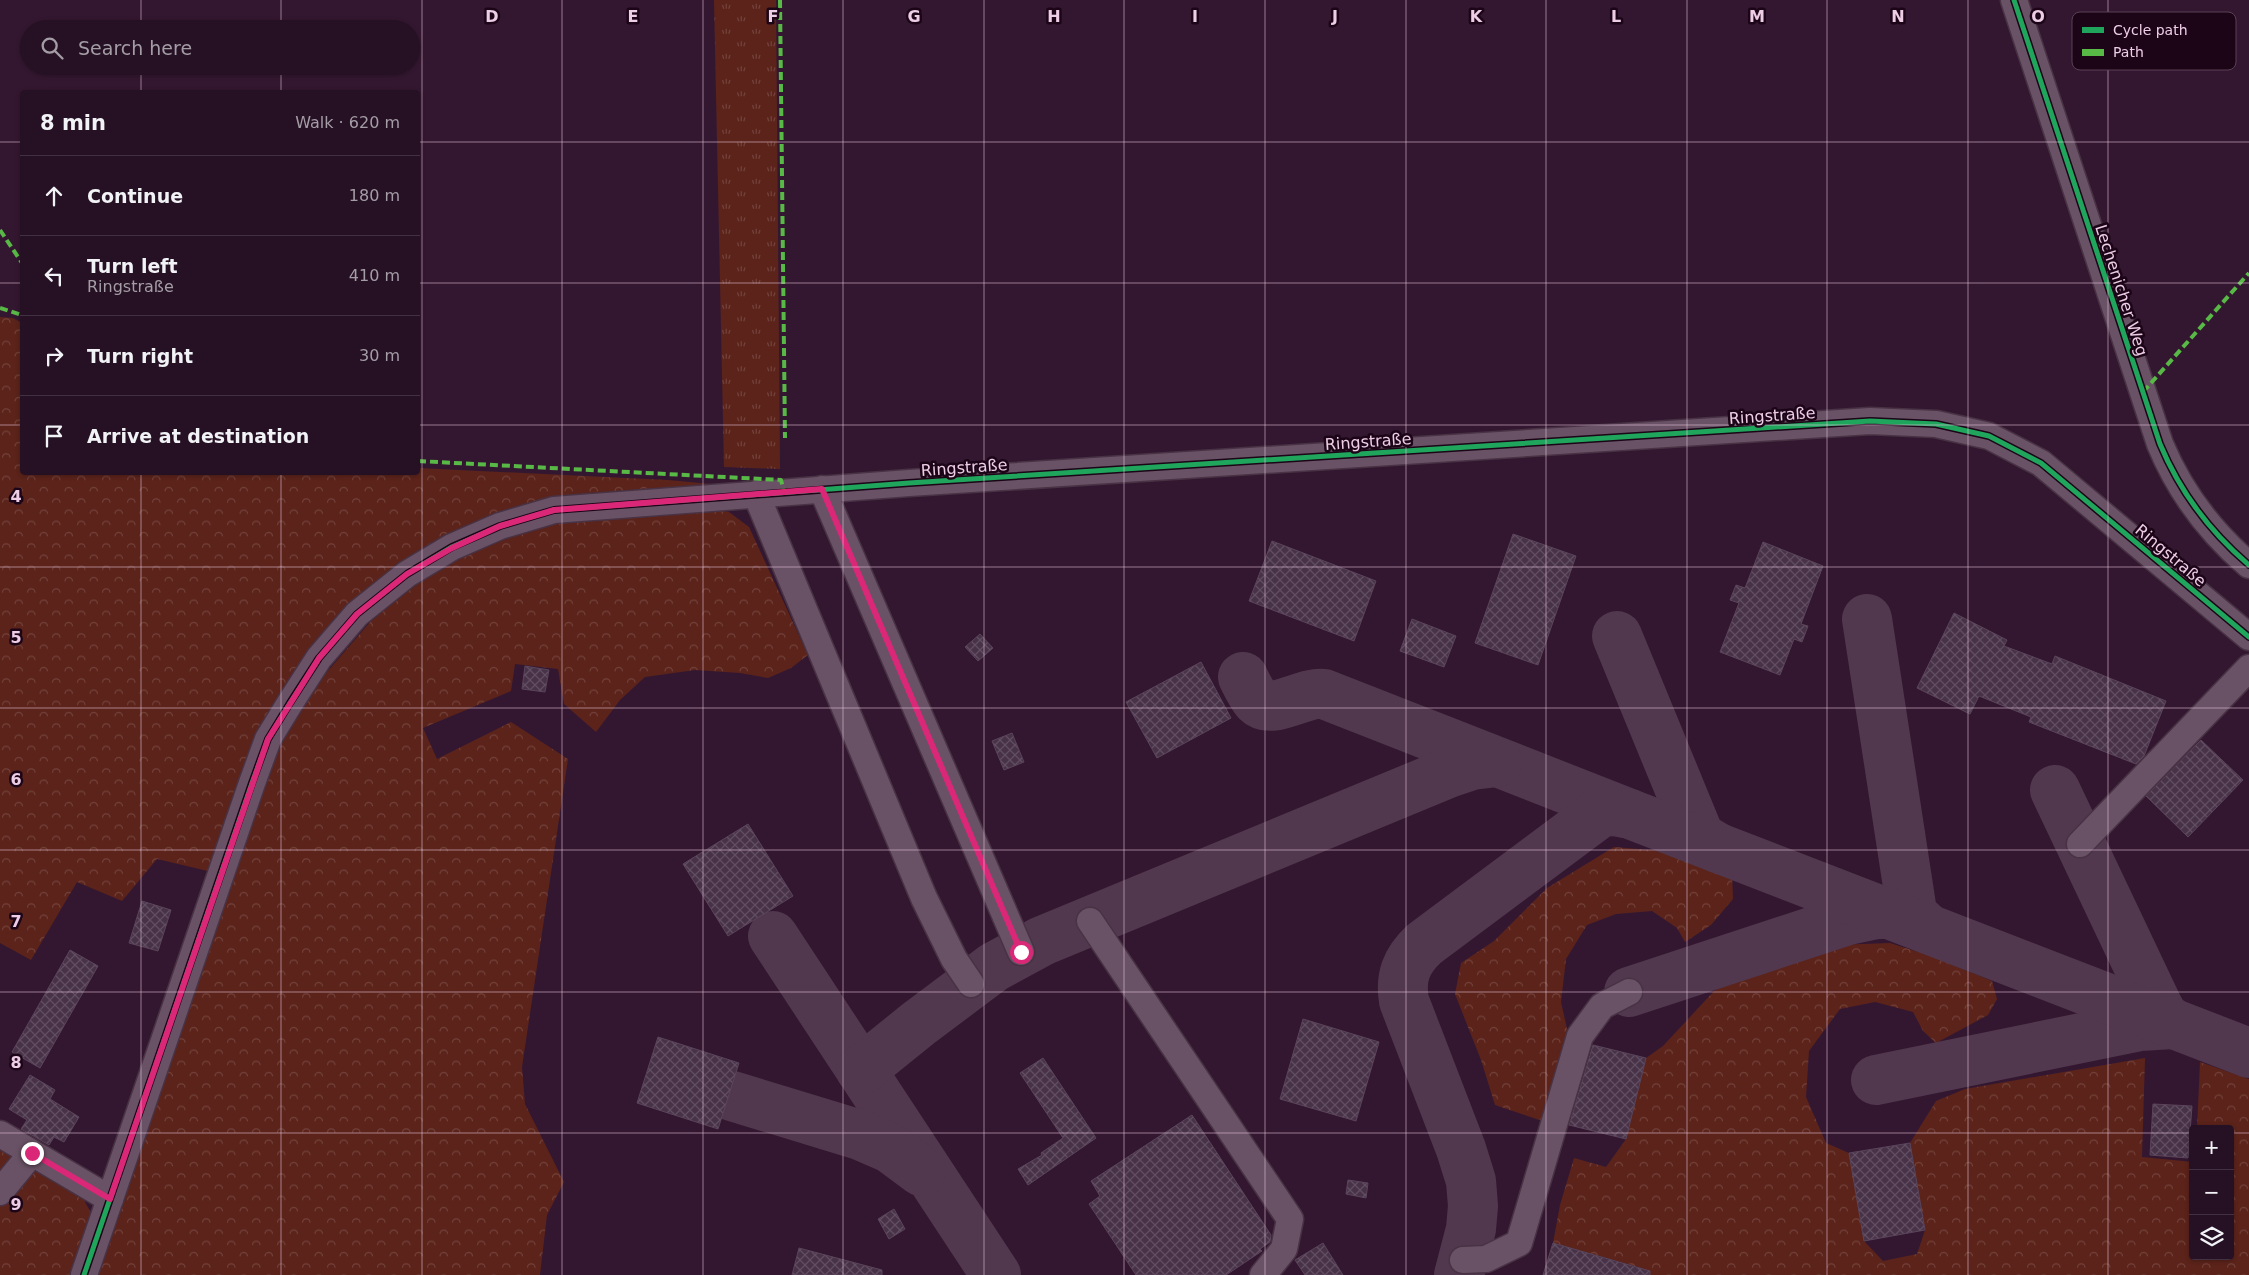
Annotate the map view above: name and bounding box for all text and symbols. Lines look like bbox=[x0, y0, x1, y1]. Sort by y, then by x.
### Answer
text: D bbox=[485, 7, 499, 26]
text: E bbox=[628, 7, 638, 26]
text: F bbox=[768, 7, 778, 26]
text: G bbox=[907, 7, 921, 26]
text: H bbox=[1047, 7, 1061, 26]
text: I bbox=[1192, 7, 1198, 26]
text: J bbox=[1331, 7, 1338, 26]
text: K bbox=[1470, 7, 1483, 26]
text: L bbox=[1611, 7, 1621, 26]
text: M bbox=[1749, 7, 1765, 26]
text: N bbox=[1891, 7, 1905, 26]
text: O bbox=[2031, 7, 2045, 26]
legend bbox=[2072, 12, 2236, 70]
search box bbox=[20, 20, 420, 75]
text: Cycle path bbox=[2113, 22, 2188, 38]
icon: search bbox=[38, 34, 66, 62]
text: Search here bbox=[78, 37, 192, 59]
text: Path bbox=[2113, 44, 2144, 60]
text: 8 min bbox=[40, 111, 106, 135]
text: Walk · 620 m bbox=[295, 113, 400, 132]
icon: ahead bbox=[40, 182, 68, 210]
text: Continue bbox=[87, 185, 183, 207]
text: 180 m bbox=[349, 186, 400, 205]
street label: Lechenicher Weg bbox=[2091, 222, 2152, 358]
text: Turn left bbox=[87, 255, 178, 277]
icon: left bbox=[40, 262, 68, 290]
text: 410 m bbox=[349, 266, 400, 285]
text: Ringstraße bbox=[87, 277, 174, 296]
icon: right bbox=[40, 342, 68, 370]
text: Turn right bbox=[87, 345, 193, 367]
text: 30 m bbox=[359, 346, 400, 365]
street label: Ringstraße bbox=[1728, 403, 1816, 428]
icon: arrive bbox=[40, 422, 68, 450]
text: Arrive at destination bbox=[87, 425, 309, 447]
street label: Ringstraße bbox=[1324, 429, 1412, 454]
street label: Ringstraße bbox=[920, 455, 1008, 480]
text: 4 bbox=[10, 487, 22, 506]
street label: Ringstraße bbox=[2131, 520, 2210, 591]
text: 5 bbox=[10, 628, 22, 647]
text: 6 bbox=[10, 770, 22, 789]
text: 7 bbox=[10, 912, 22, 931]
route start bbox=[1010, 941, 1033, 964]
text: 8 bbox=[10, 1053, 22, 1072]
map controls bbox=[2189, 1125, 2234, 1260]
button: + bbox=[2189, 1125, 2234, 1170]
route end bbox=[21, 1142, 44, 1165]
button: − bbox=[2189, 1170, 2234, 1215]
text: 9 bbox=[10, 1195, 22, 1214]
button: layers bbox=[2189, 1215, 2234, 1260]

